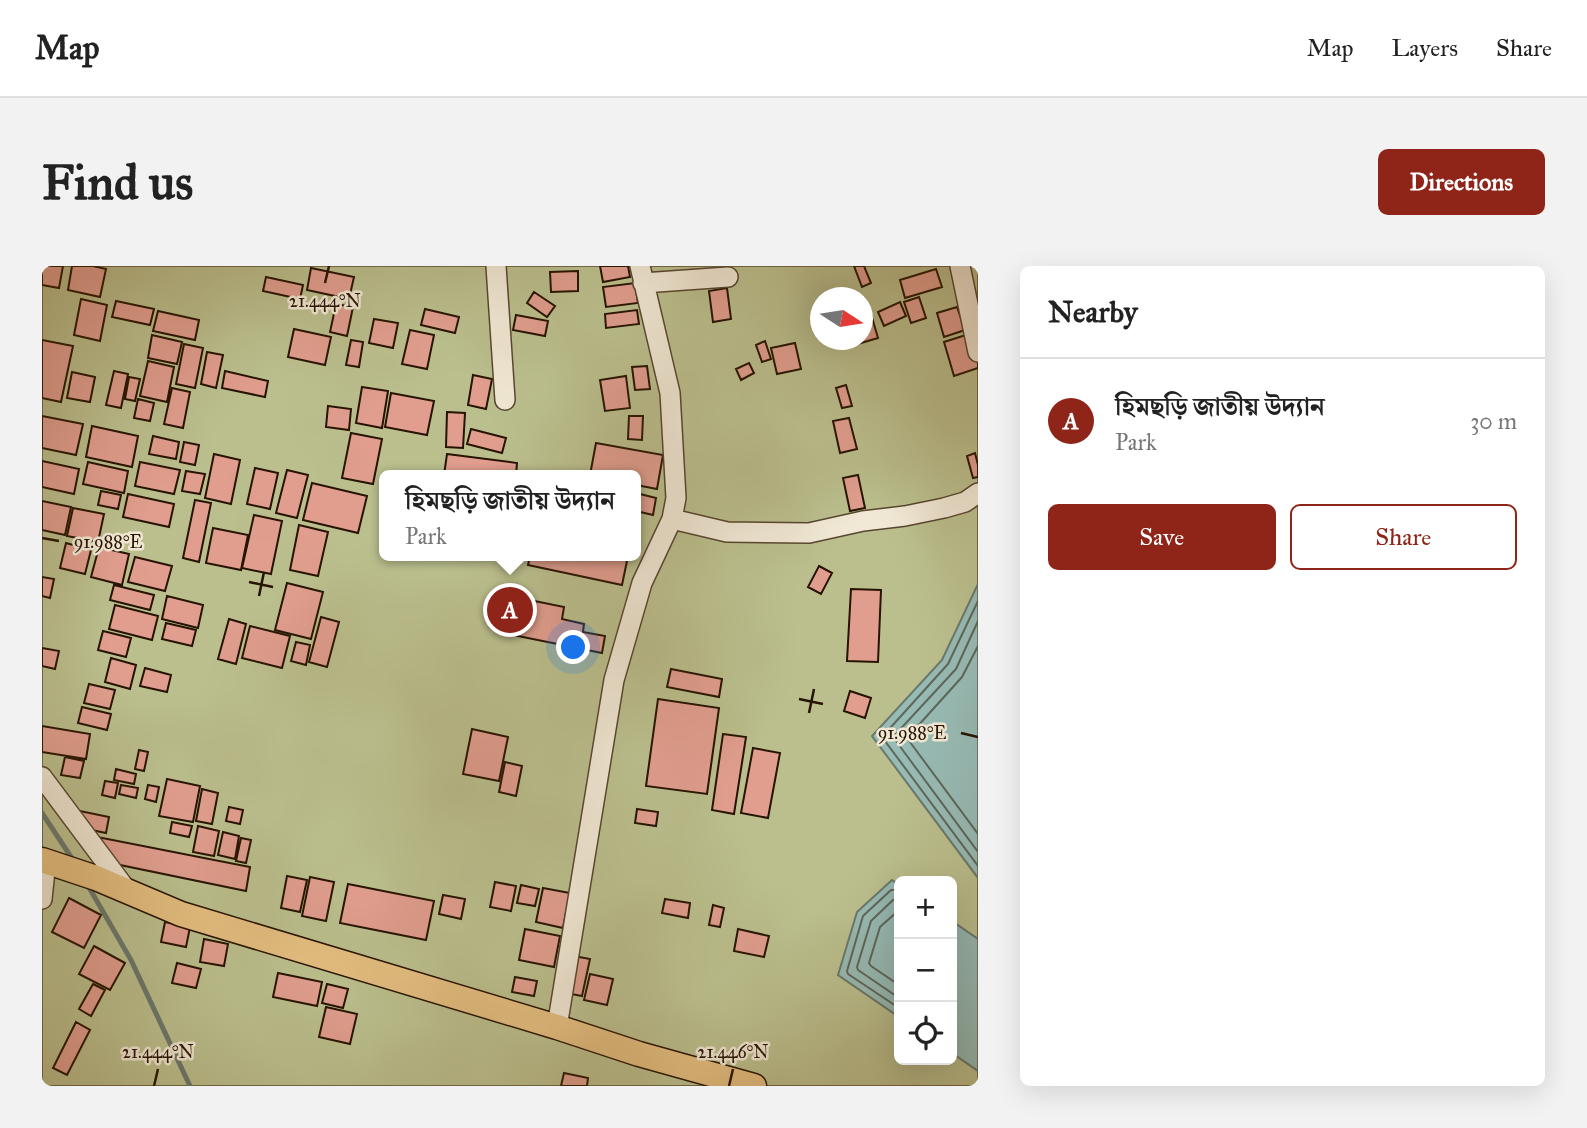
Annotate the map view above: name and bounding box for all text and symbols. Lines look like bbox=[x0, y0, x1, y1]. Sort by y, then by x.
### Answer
text: Map bbox=[35, 28, 99, 68]
text: Map bbox=[1307, 33, 1354, 63]
text: Layers bbox=[1392, 33, 1458, 63]
text: Share bbox=[1496, 33, 1552, 63]
button: Directions bbox=[1378, 149, 1545, 215]
text: Find us bbox=[42, 153, 193, 212]
north arrow bbox=[810, 287, 873, 350]
text: 21.444°N bbox=[289, 290, 361, 312]
text: Nearby bbox=[1048, 294, 1138, 330]
text: হিমছড়ি জাতীয় উদ্যান bbox=[1115, 390, 1325, 422]
text: A bbox=[1063, 407, 1079, 435]
text: 30 m bbox=[1470, 407, 1517, 435]
text: Park bbox=[1115, 428, 1157, 456]
popup bbox=[379, 470, 641, 561]
text: হিমছড়ি জাতীয় উদ্যান bbox=[405, 484, 615, 516]
button: Save bbox=[1048, 504, 1276, 570]
button: Share bbox=[1290, 504, 1517, 570]
text: Park bbox=[405, 522, 447, 550]
text: 91.988°E bbox=[74, 531, 142, 553]
pin: A bbox=[487, 584, 533, 636]
your location bbox=[556, 630, 590, 664]
text: 91.988°E bbox=[878, 722, 946, 744]
map controls bbox=[894, 876, 957, 1065]
button: + bbox=[894, 876, 957, 939]
button: − bbox=[894, 939, 957, 1002]
button: locate bbox=[894, 1002, 957, 1065]
text: 21.444°N bbox=[122, 1041, 194, 1063]
text: 21.446°N bbox=[698, 1041, 768, 1063]

